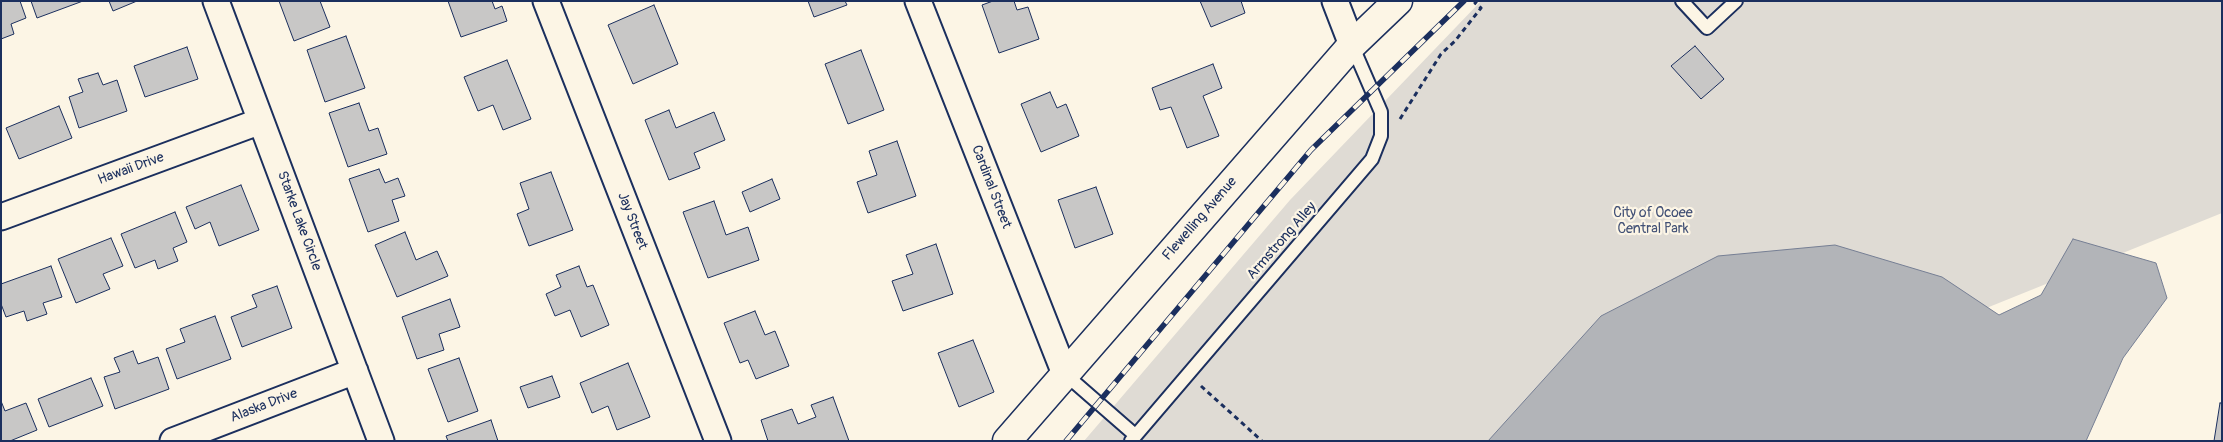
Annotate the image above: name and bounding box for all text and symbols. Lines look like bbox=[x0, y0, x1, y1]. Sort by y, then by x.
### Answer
street label: Cardinal Street bbox=[967, 143, 1015, 231]
street label: Hawaii Drive bbox=[96, 149, 166, 189]
street label: Starke Lake Circle bbox=[273, 169, 325, 273]
street label: Flewelling Avenue bbox=[1159, 174, 1241, 264]
street label: Jay Street bbox=[613, 190, 651, 252]
street label: Armstrong Alley bbox=[1244, 199, 1320, 283]
park label: City of Ocoee Central Park bbox=[1613, 205, 1693, 238]
street label: Alaska Drive bbox=[228, 386, 300, 426]

